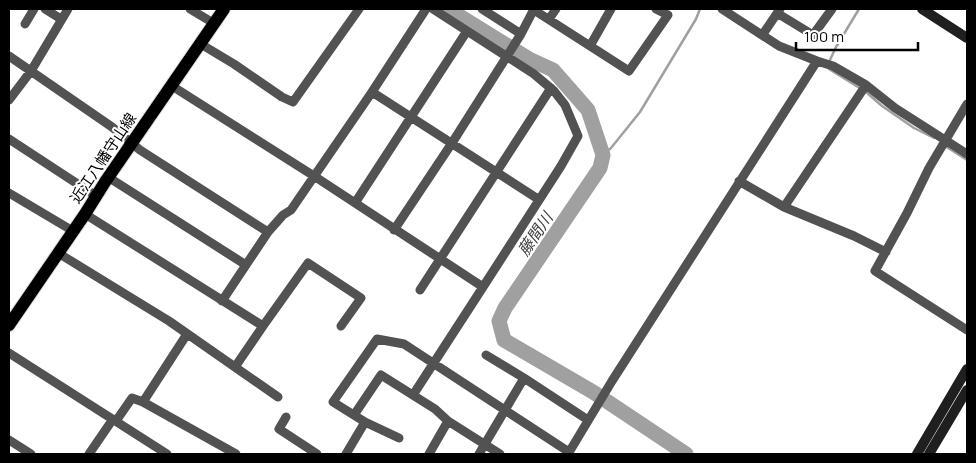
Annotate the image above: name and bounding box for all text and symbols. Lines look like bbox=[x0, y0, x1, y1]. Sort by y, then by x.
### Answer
scale bar bbox=[796, 20, 918, 52]
text: 100 m bbox=[804, 26, 844, 47]
street label: 近江八幡守山線 bbox=[65, 109, 141, 207]
water label: 藤間川 bbox=[512, 206, 559, 260]

